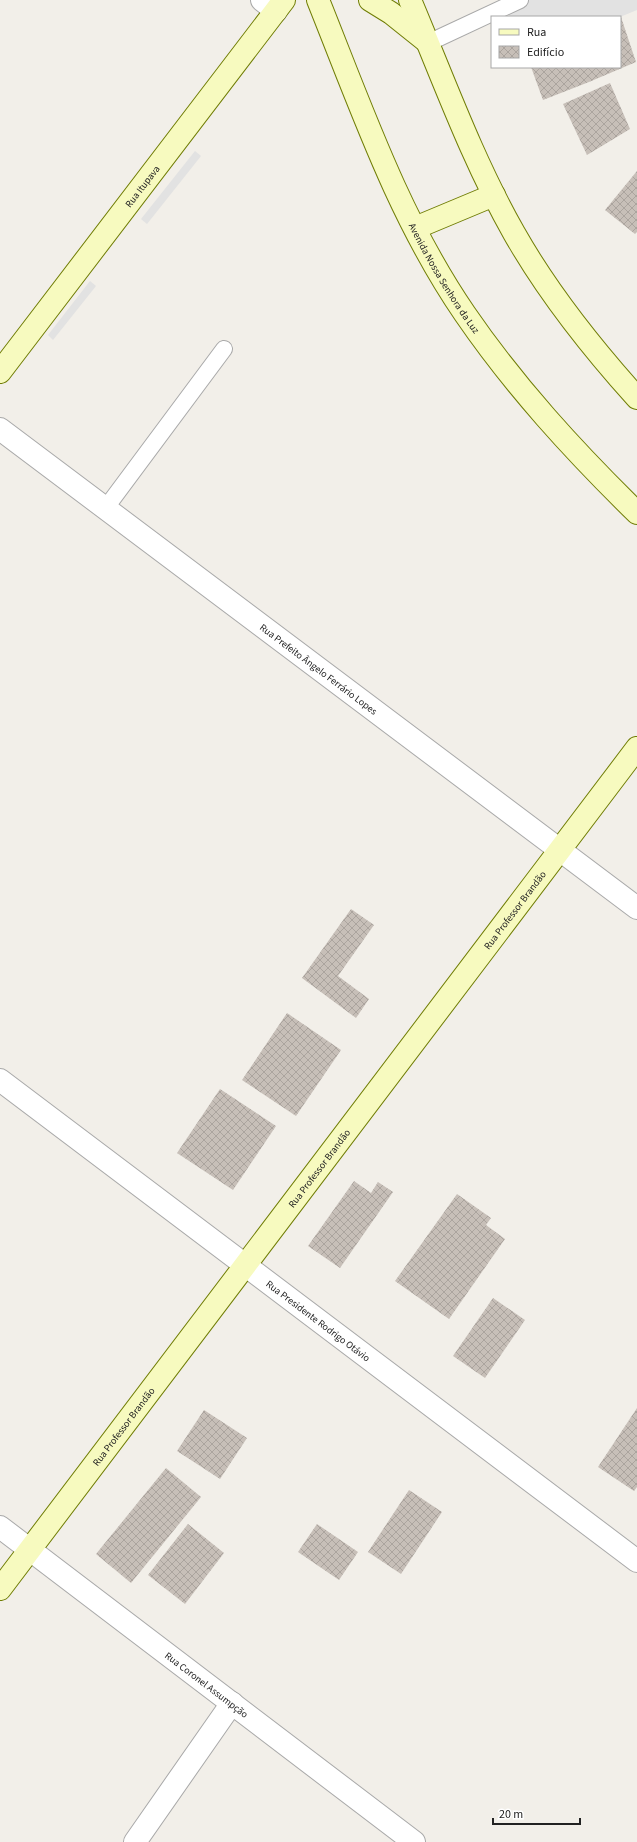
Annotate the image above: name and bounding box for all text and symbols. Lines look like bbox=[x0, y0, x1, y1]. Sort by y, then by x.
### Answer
legend bbox=[491, 16, 621, 68]
text: Rua bbox=[527, 24, 546, 41]
text: Edifício bbox=[527, 44, 564, 61]
street label: Rua Itupava bbox=[122, 163, 163, 211]
street label: Avenida Nossa Senhora da Luz bbox=[405, 221, 483, 337]
street label: Rua Prefeito Ângelo Ferrário Lopes bbox=[257, 621, 380, 718]
street label: Rua Professor Brandão bbox=[481, 868, 550, 953]
street label: Rua Professor Brandão bbox=[285, 1126, 354, 1211]
street label: Rua Presidente Rodrigo Otávio bbox=[263, 1277, 373, 1365]
street label: Rua Professor Brandão bbox=[90, 1385, 158, 1469]
street label: Rua Coronel Assumpção bbox=[162, 1649, 251, 1722]
scale bar bbox=[493, 1800, 580, 1826]
text: 20 m bbox=[499, 1806, 523, 1823]

